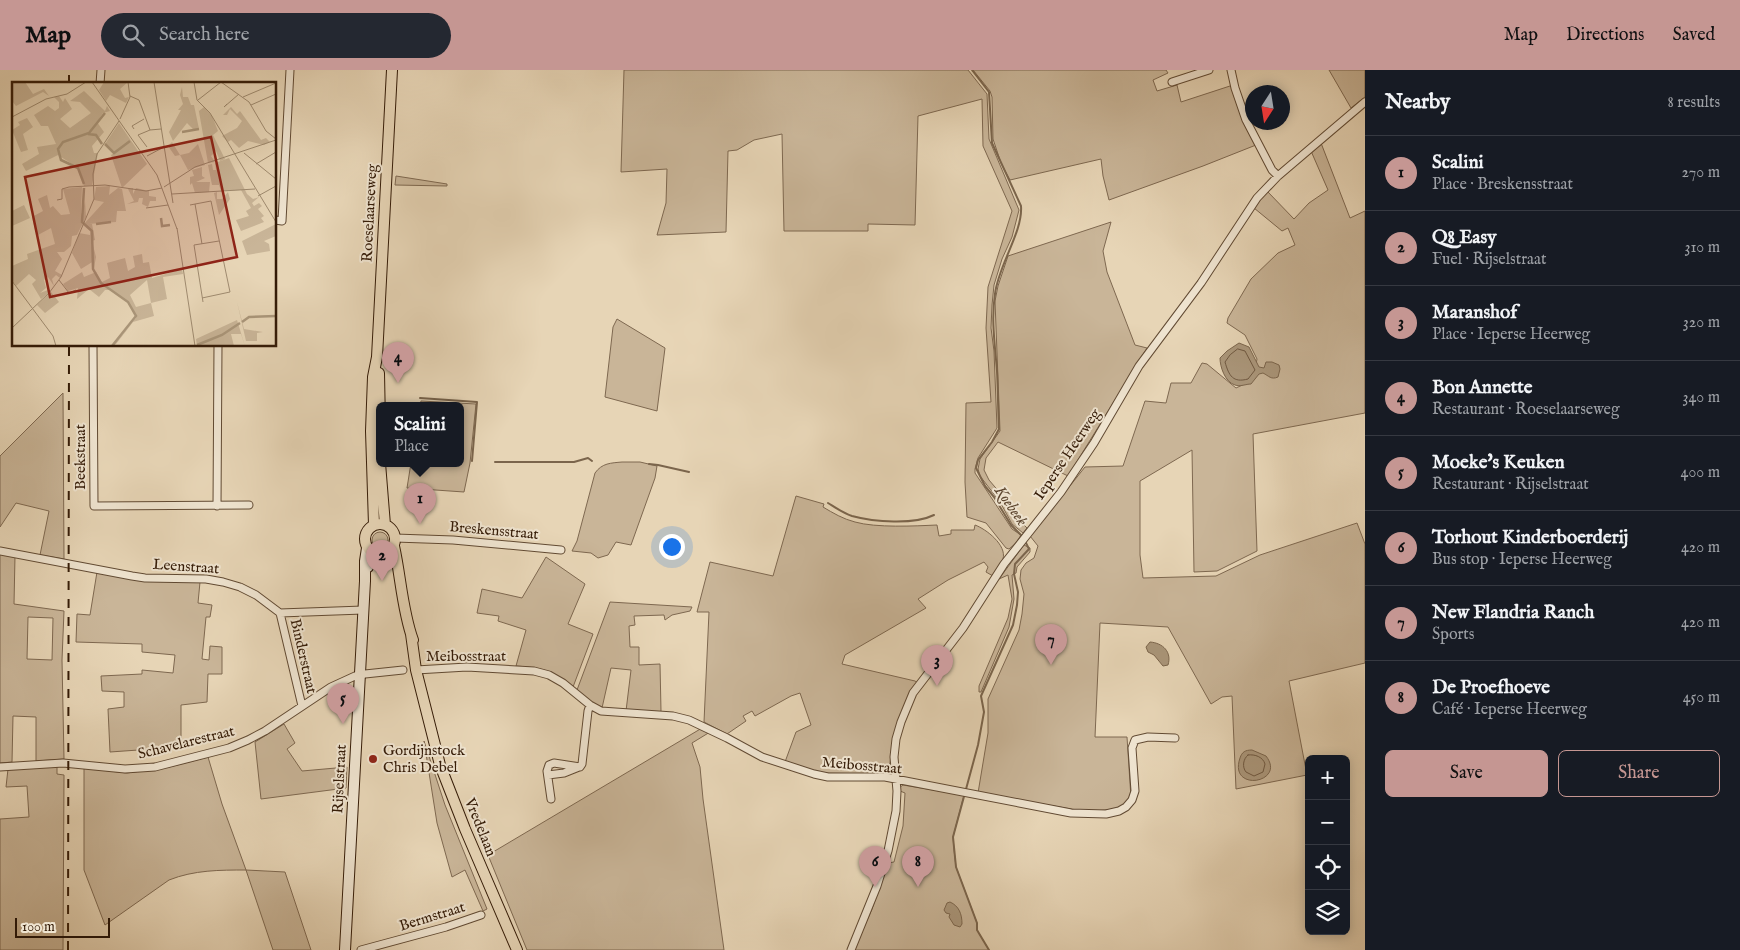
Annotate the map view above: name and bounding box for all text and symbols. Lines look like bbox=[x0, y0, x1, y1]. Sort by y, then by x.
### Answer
search box bbox=[101, 13, 451, 58]
text: Map bbox=[25, 20, 71, 51]
icon: search bbox=[119, 21, 147, 49]
text: Search here bbox=[159, 23, 250, 47]
text: Map bbox=[1504, 24, 1538, 47]
text: Directions bbox=[1566, 24, 1644, 47]
text: Saved bbox=[1672, 24, 1715, 47]
inset map bbox=[12, 82, 276, 346]
north arrow bbox=[1245, 85, 1290, 130]
text: Nearby bbox=[1385, 89, 1450, 116]
text: 8 results bbox=[1668, 93, 1720, 113]
text: Scalini bbox=[1432, 151, 1484, 175]
street label: Roeselaarseweg bbox=[357, 163, 382, 262]
text: 1 bbox=[1398, 163, 1404, 183]
text: 270 m bbox=[1681, 163, 1720, 183]
text: Place · Breskensstraat bbox=[1432, 175, 1573, 195]
text: Q8 Easy bbox=[1432, 226, 1497, 250]
text: 2 bbox=[1397, 238, 1405, 258]
text: 310 m bbox=[1684, 238, 1720, 258]
text: Fuel · Rijselstraat bbox=[1432, 250, 1546, 270]
text: Maranshof bbox=[1432, 301, 1517, 325]
text: 3 bbox=[1398, 313, 1404, 333]
text: 320 m bbox=[1683, 313, 1720, 333]
text: Place · Ieperse Heerweg bbox=[1432, 325, 1590, 345]
pin: 4 bbox=[382, 342, 414, 383]
text: Bon Annette bbox=[1432, 376, 1533, 400]
text: 4 bbox=[1397, 388, 1405, 408]
text: 340 m bbox=[1682, 388, 1720, 408]
text: Restaurant · Roeselaarseweg bbox=[1432, 400, 1620, 420]
popup bbox=[376, 402, 464, 467]
street label: Ieperse Heerweg bbox=[1030, 404, 1105, 503]
text: Scalini bbox=[394, 413, 446, 437]
street label: Beekstraat bbox=[71, 424, 90, 490]
text: Place bbox=[394, 437, 429, 457]
text: Moeke's Keuken bbox=[1432, 451, 1565, 475]
text: 5 bbox=[1398, 463, 1404, 483]
text: 400 m bbox=[1681, 463, 1720, 483]
text: Restaurant · Rijselstraat bbox=[1432, 475, 1589, 495]
water label: Koebeek bbox=[989, 481, 1032, 531]
pin: 1 bbox=[404, 483, 436, 524]
street label: Breskensstraat bbox=[448, 517, 539, 544]
text: Torhout Kinderboerderij bbox=[1432, 526, 1628, 550]
your location bbox=[659, 534, 685, 560]
text: 6 bbox=[1398, 538, 1404, 558]
text: 420 m bbox=[1681, 538, 1720, 558]
pin: 2 bbox=[366, 540, 398, 581]
text: Bus stop · Ieperse Heerweg bbox=[1432, 550, 1612, 570]
street label: Leenstraat bbox=[152, 555, 220, 578]
text: New Flandria Ranch bbox=[1432, 601, 1594, 625]
text: 7 bbox=[1397, 613, 1405, 633]
text: 420 m bbox=[1681, 613, 1720, 633]
street label: Binderstraat bbox=[286, 617, 321, 695]
pin: 7 bbox=[1035, 624, 1067, 665]
text: Sports bbox=[1432, 625, 1474, 645]
pin: 3 bbox=[921, 645, 953, 686]
street label: Meibosstraat bbox=[426, 647, 506, 666]
text: De Proefhoeve bbox=[1432, 676, 1550, 700]
pin: 5 bbox=[327, 683, 359, 724]
text: 8 bbox=[1398, 688, 1404, 708]
text: 450 m bbox=[1683, 688, 1720, 708]
text: Café · Ieperse Heerweg bbox=[1432, 700, 1587, 720]
street label: Schavelarestraat bbox=[136, 721, 236, 764]
place label: Gordijnstock Chris Debel bbox=[383, 741, 466, 777]
street label: Rijselstraat bbox=[328, 744, 351, 814]
button: Save bbox=[1385, 750, 1548, 797]
button: Share bbox=[1558, 750, 1720, 797]
marker: Gordijnstock Chris Debel bbox=[367, 753, 379, 765]
street label: Meibosstraat bbox=[821, 753, 903, 778]
map controls bbox=[1305, 755, 1350, 935]
button: + bbox=[1305, 755, 1350, 800]
street label: Vredelaan bbox=[460, 794, 501, 859]
button: − bbox=[1305, 800, 1350, 845]
button: locate bbox=[1305, 845, 1350, 890]
pin: 6 bbox=[859, 846, 891, 887]
pin: 8 bbox=[902, 846, 934, 887]
button: layers bbox=[1305, 890, 1350, 935]
street label: Bermstraat bbox=[397, 897, 467, 935]
scale bar bbox=[15, 915, 110, 938]
text: 100 m bbox=[22, 918, 55, 936]

